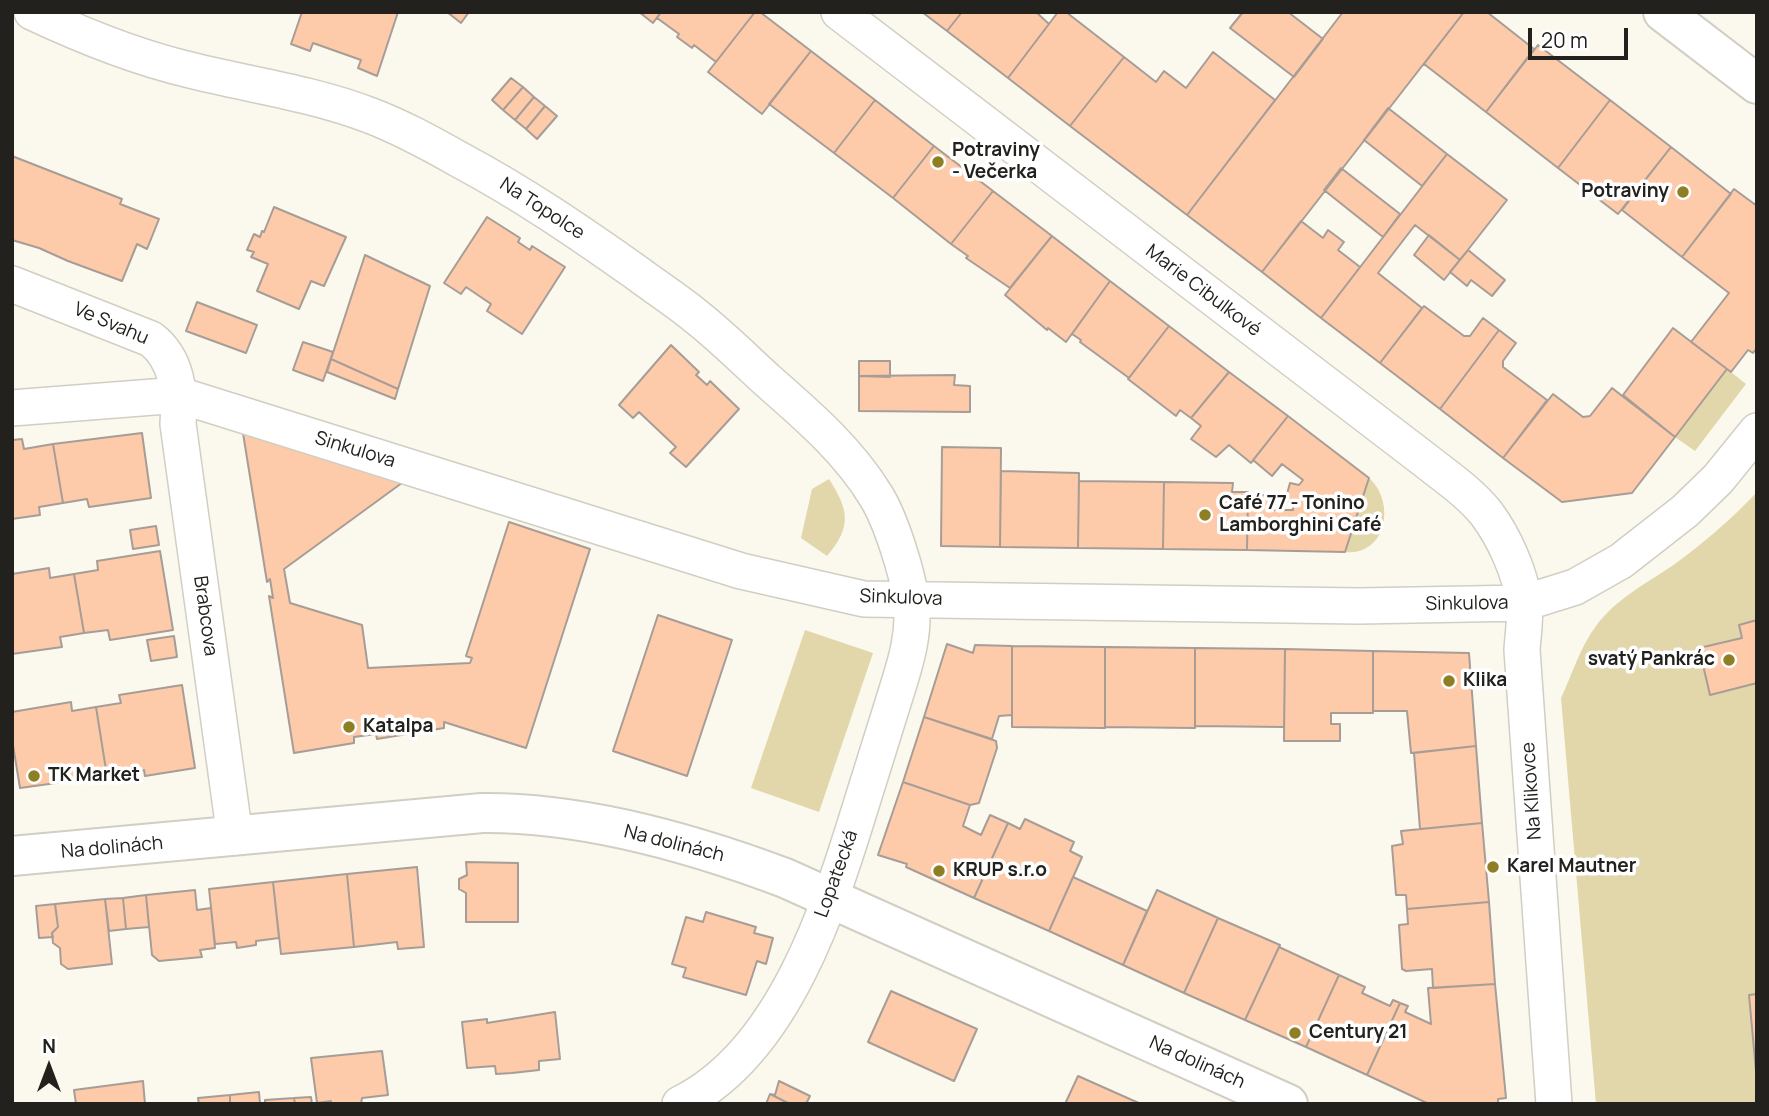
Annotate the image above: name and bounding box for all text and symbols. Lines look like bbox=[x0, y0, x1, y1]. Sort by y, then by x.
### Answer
scale bar bbox=[1531, 14, 1631, 58]
text: 20 m bbox=[1541, 26, 1588, 54]
place label: Potraviny - Večerka bbox=[952, 140, 1040, 184]
marker: Potraviny - Večerka bbox=[930, 154, 946, 170]
street label: Na Topolce bbox=[495, 173, 589, 245]
place label: Potraviny bbox=[1581, 181, 1669, 203]
marker: Potraviny bbox=[1675, 184, 1691, 200]
street label: Marie Cibulkové bbox=[1141, 240, 1265, 342]
street label: Ve Svahu bbox=[70, 298, 152, 350]
street label: Sinkulova bbox=[312, 427, 398, 473]
place label: Café 77 - Tonino Lamborghini Café bbox=[1219, 493, 1381, 537]
marker: Café 77 - Tonino Lamborghini Café bbox=[1197, 507, 1213, 523]
street label: Brabcova bbox=[188, 574, 222, 658]
street label: Sinkulova bbox=[859, 585, 943, 611]
street label: Sinkulova bbox=[1425, 592, 1509, 616]
place label: svatý Pankrác bbox=[1588, 649, 1715, 671]
marker: svatý Pankrác bbox=[1721, 652, 1737, 668]
place label: Klika bbox=[1463, 670, 1507, 692]
marker: Klika bbox=[1441, 673, 1457, 689]
place label: Katalpa bbox=[363, 716, 433, 738]
marker: Katalpa bbox=[341, 719, 357, 735]
street label: Na Klikovce bbox=[1517, 741, 1547, 841]
place label: TK Market bbox=[48, 765, 140, 787]
marker: TK Market bbox=[26, 768, 42, 784]
street label: Na dolinách bbox=[622, 821, 726, 867]
street label: Lopatecká bbox=[811, 827, 863, 921]
street label: Na dolinách bbox=[60, 832, 164, 864]
place label: Karel Mautner bbox=[1507, 856, 1636, 878]
marker: Karel Mautner bbox=[1485, 859, 1501, 875]
place label: KRUP s.r.o bbox=[953, 860, 1047, 882]
marker: KRUP s.r.o bbox=[931, 863, 947, 879]
place label: Century 21 bbox=[1309, 1022, 1408, 1044]
marker: Century 21 bbox=[1287, 1025, 1303, 1041]
north arrow bbox=[14, 1032, 84, 1102]
street label: Na dolinách bbox=[1146, 1032, 1248, 1094]
text: N bbox=[42, 1033, 56, 1059]

